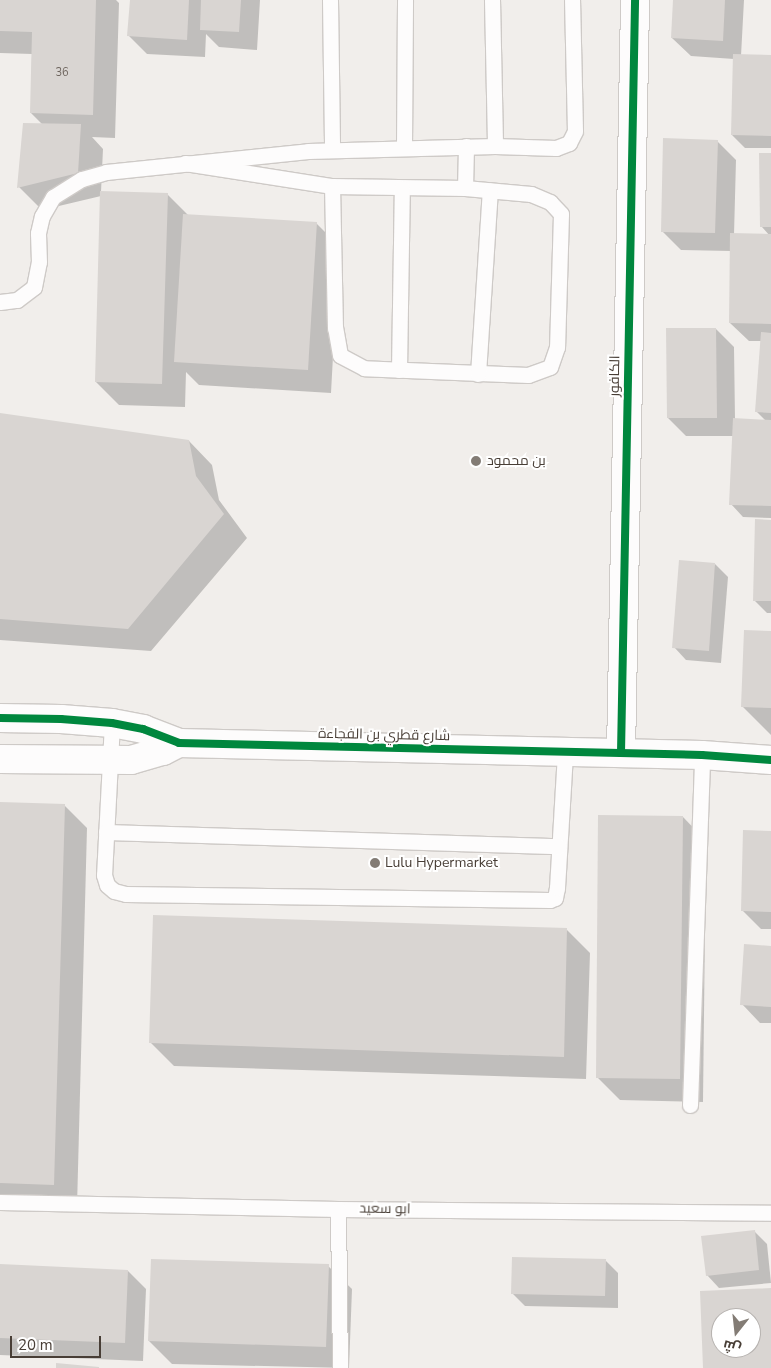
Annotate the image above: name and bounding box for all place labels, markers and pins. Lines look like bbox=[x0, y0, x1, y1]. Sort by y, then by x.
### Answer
place label: بن محمود bbox=[487, 453, 546, 469]
marker: بن محمود bbox=[469, 454, 483, 468]
place label: Lulu Hypermarket bbox=[385, 855, 498, 871]
marker: Lulu Hypermarket bbox=[369, 857, 381, 869]

